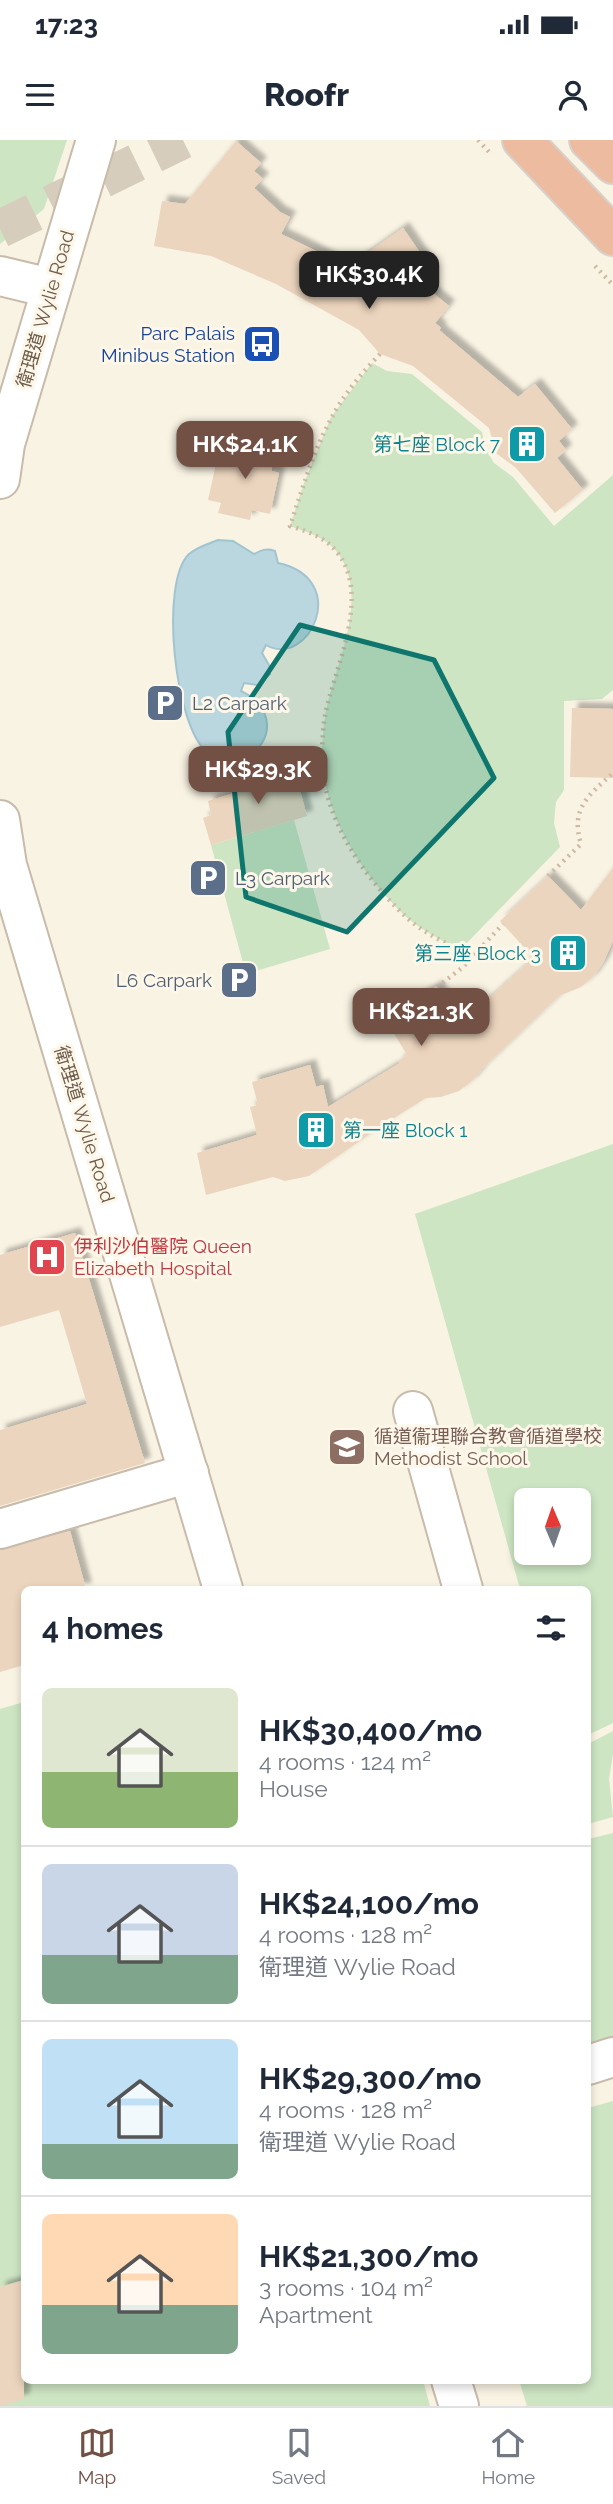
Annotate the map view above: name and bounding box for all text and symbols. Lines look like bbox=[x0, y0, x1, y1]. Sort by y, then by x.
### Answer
text: 17:23 bbox=[35, 10, 98, 40]
icon: menu bbox=[21, 76, 59, 114]
text: Roofr bbox=[264, 76, 349, 113]
icon: person bbox=[554, 76, 592, 114]
street label: 衛理道 Wylie Road bbox=[12, 228, 78, 390]
pin: HK$30.4K bbox=[297, 251, 441, 311]
text: HK$30.4K bbox=[315, 260, 423, 287]
place label: Parc Palais Minibus Station bbox=[101, 322, 235, 366]
bus stop icon: Parc Palais Minibus Station bbox=[241, 323, 283, 365]
pin: HK$24.1K bbox=[173, 422, 317, 481]
building icon: 第七座 Block 7 bbox=[506, 423, 548, 465]
text: HK$24.1K bbox=[192, 430, 298, 457]
place label: 第七座 Block 7 bbox=[374, 433, 500, 455]
parking icon: L2 Carpark bbox=[144, 682, 186, 724]
place label: L2 Carpark bbox=[192, 692, 287, 714]
pin: HK$29.3K bbox=[186, 746, 330, 806]
text: HK$29.3K bbox=[204, 755, 312, 782]
parking icon: L3 Carpark bbox=[187, 857, 229, 899]
place label: L3 Carpark bbox=[235, 867, 330, 889]
building icon: 第三座 Block 3 bbox=[547, 932, 589, 974]
place label: 第三座 Block 3 bbox=[415, 942, 541, 964]
parking icon: L6 Carpark bbox=[218, 959, 260, 1001]
place label: L6 Carpark bbox=[116, 969, 212, 991]
pin: HK$21.3K bbox=[349, 988, 493, 1048]
text: HK$21.3K bbox=[369, 997, 473, 1024]
street label: 衛理道 Wylie Road bbox=[51, 1043, 119, 1205]
building icon: 第一座 Block 1 bbox=[295, 1109, 337, 1151]
place label: 第一座 Block 1 bbox=[343, 1119, 467, 1141]
place label: 伊利沙伯醫院 Queen Elizabeth Hospital bbox=[74, 1235, 252, 1279]
hospital icon: 伊利沙伯醫院 Queen Elizabeth Hospital bbox=[26, 1236, 68, 1278]
place label: 循道衞理聯合教會循道學校 Methodist School bbox=[374, 1425, 602, 1469]
school or university icon: 循道衞理聯合教會循道學校 Methodist School bbox=[326, 1426, 368, 1468]
north arrow bbox=[514, 1488, 592, 1564]
map controls bbox=[514, 1488, 591, 1565]
icon: filters bbox=[532, 1609, 570, 1647]
text: 4 homes bbox=[42, 1611, 163, 1646]
text: HK$30,400/mo bbox=[259, 1713, 482, 1748]
icon: home bbox=[98, 1716, 182, 1800]
text: 4 rooms · 124 m² bbox=[259, 1748, 431, 1775]
text: House bbox=[259, 1775, 328, 1802]
text: HK$24,100/mo bbox=[259, 1886, 479, 1921]
icon: home bbox=[98, 1892, 182, 1976]
text: 4 rooms · 128 m² bbox=[259, 1921, 432, 1948]
text: 衛理道 Wylie Road bbox=[259, 1953, 456, 1980]
text: HK$29,300/mo bbox=[259, 2061, 481, 2096]
icon: home bbox=[98, 2067, 182, 2151]
text: 4 rooms · 128 m² bbox=[259, 2096, 432, 2123]
text: 衛理道 Wylie Road bbox=[259, 2128, 456, 2155]
text: HK$21,300/mo bbox=[259, 2239, 478, 2274]
icon: home bbox=[98, 2242, 182, 2326]
text: 3 rooms · 104 m² bbox=[259, 2274, 433, 2301]
text: Apartment bbox=[259, 2301, 373, 2328]
tab: Map bbox=[78, 2424, 116, 2488]
tab: Saved bbox=[272, 2424, 326, 2488]
tab: Home bbox=[481, 2424, 535, 2488]

